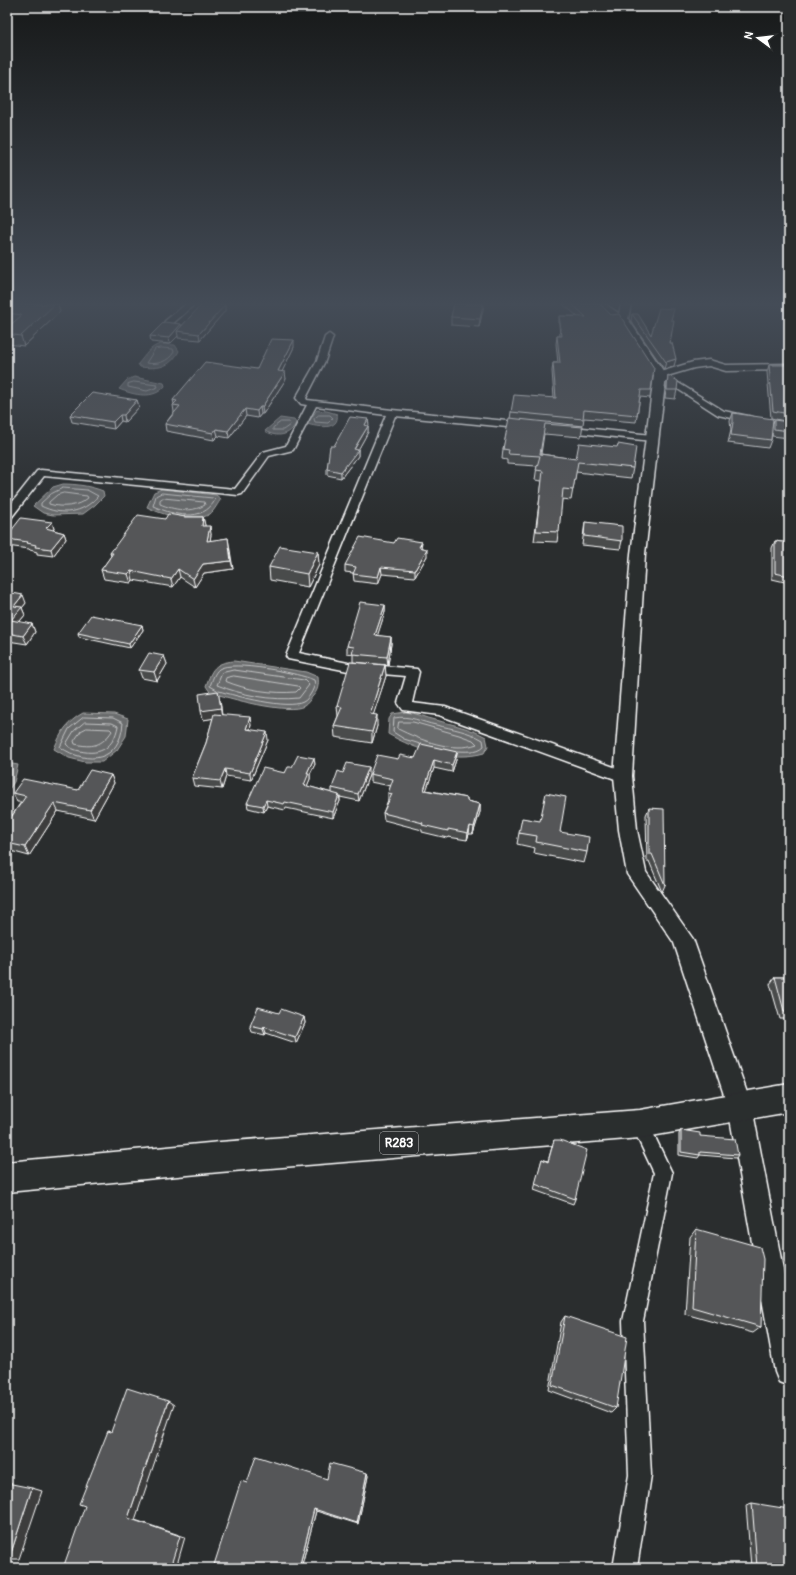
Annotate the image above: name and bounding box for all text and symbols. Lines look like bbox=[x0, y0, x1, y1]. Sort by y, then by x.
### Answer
north arrow bbox=[738, 18, 778, 58]
text: N bbox=[742, 30, 756, 41]
road number: R283 bbox=[380, 1132, 418, 1154]

